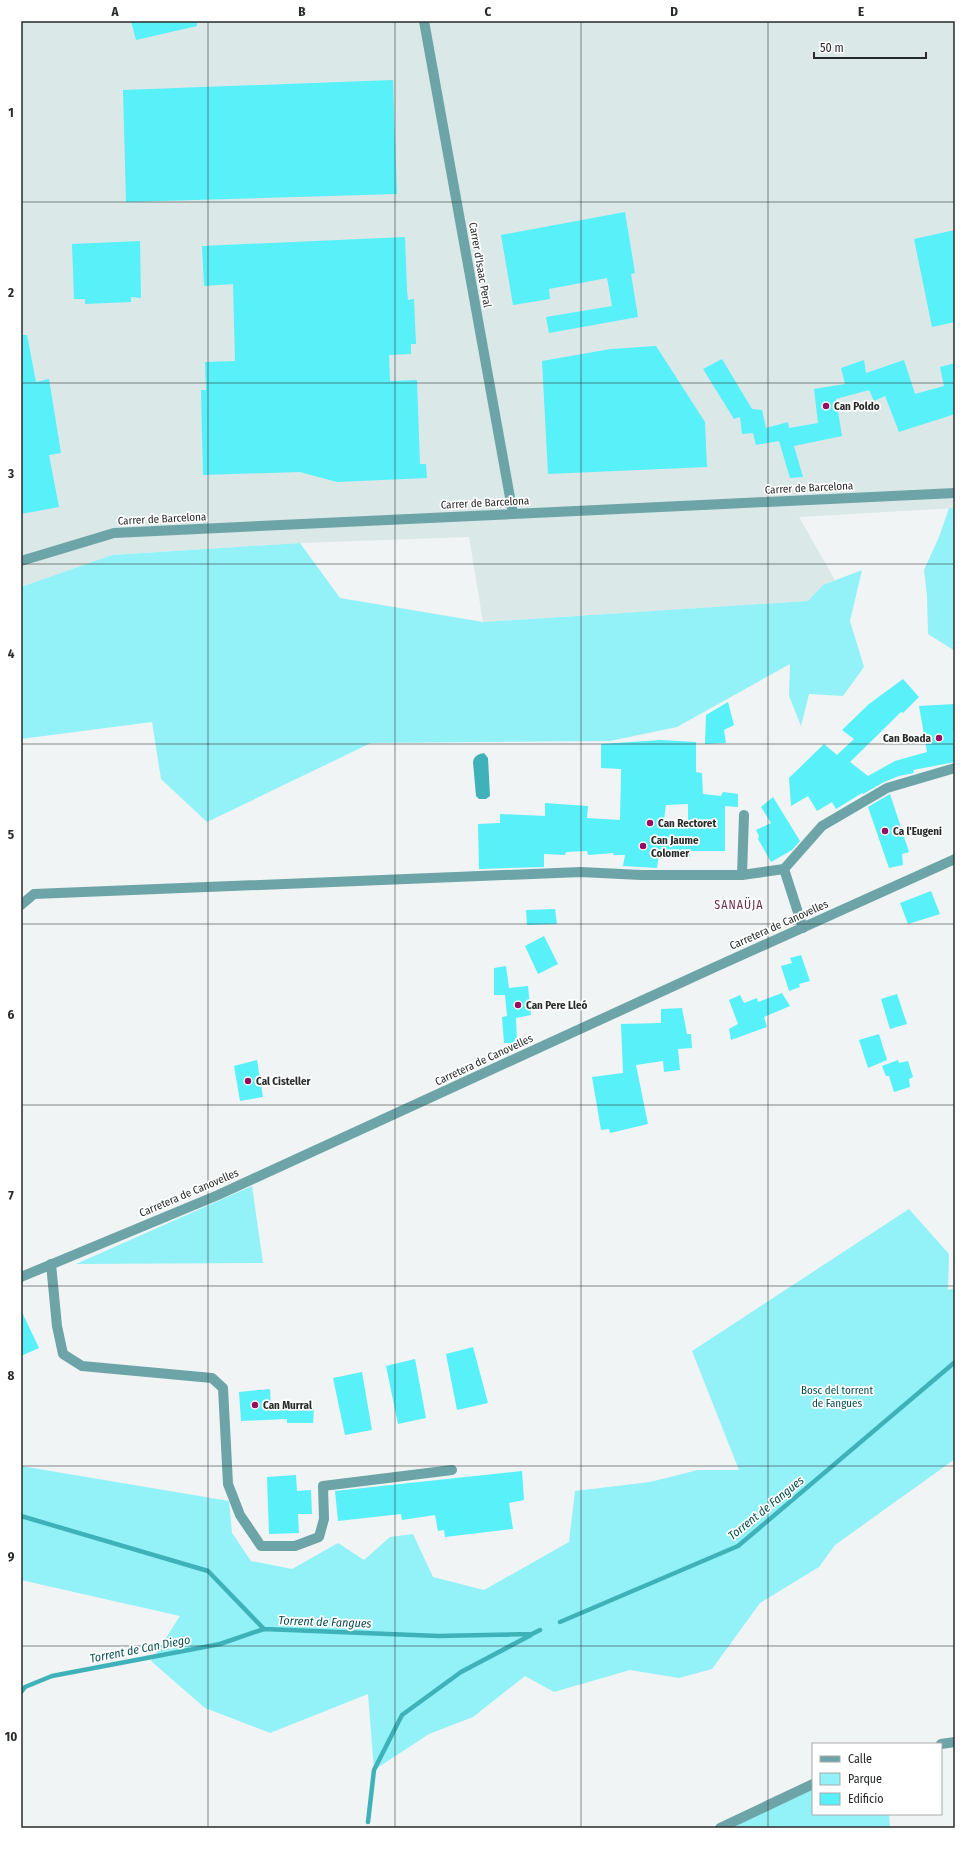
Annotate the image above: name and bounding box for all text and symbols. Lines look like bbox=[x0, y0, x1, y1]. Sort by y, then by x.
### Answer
text: A bbox=[110, 4, 119, 19]
text: B bbox=[298, 4, 306, 19]
text: C bbox=[485, 4, 492, 19]
text: D bbox=[670, 4, 678, 19]
text: E bbox=[858, 4, 864, 19]
scale bar bbox=[814, 34, 926, 60]
text: 50 m bbox=[820, 41, 844, 55]
text: 1 bbox=[8, 105, 14, 120]
street label: Carrer d'Isaac Peral bbox=[466, 221, 494, 309]
text: 2 bbox=[7, 285, 14, 300]
place label: Can Poldo bbox=[834, 400, 880, 413]
marker: Can Poldo bbox=[821, 401, 831, 411]
text: 3 bbox=[7, 466, 14, 481]
street label: Carrer de Barcelona bbox=[764, 479, 854, 497]
street label: Carrer de Barcelona bbox=[440, 494, 530, 512]
street label: Carrer de Barcelona bbox=[117, 510, 207, 528]
text: 4 bbox=[8, 646, 15, 661]
place label: Can Boada bbox=[883, 732, 932, 745]
marker: Can Boada bbox=[934, 733, 944, 743]
place label: Can Rectoret bbox=[658, 817, 716, 830]
marker: Can Rectoret bbox=[645, 818, 655, 828]
place label: Ca l'Eugeni bbox=[893, 825, 942, 838]
marker: Ca l'Eugeni bbox=[880, 826, 890, 836]
text: 5 bbox=[8, 827, 14, 842]
place label: Can Jaume Colomer bbox=[651, 834, 699, 860]
marker: Can Jaume Colomer bbox=[638, 841, 648, 851]
district label: SANAÜJA bbox=[714, 896, 764, 912]
street label: Carretera de Canovelles bbox=[728, 897, 831, 953]
place label: Can Pere Lleó bbox=[526, 999, 588, 1012]
marker: Can Pere Lleó bbox=[513, 1000, 523, 1010]
text: 6 bbox=[8, 1007, 15, 1022]
street label: Carretera de Canovelles bbox=[433, 1031, 535, 1088]
place label: Cal Cisteller bbox=[256, 1075, 312, 1088]
marker: Cal Cisteller bbox=[243, 1076, 253, 1086]
street label: Carretera de Canovelles bbox=[137, 1166, 241, 1220]
text: 7 bbox=[8, 1188, 14, 1203]
text: 8 bbox=[8, 1368, 15, 1383]
park label: Bosc del torrent de Fangues bbox=[801, 1384, 873, 1410]
place label: Can Murral bbox=[263, 1399, 313, 1412]
marker: Can Murral bbox=[250, 1400, 260, 1410]
water label: Torrent de Fangues bbox=[725, 1473, 807, 1543]
text: 9 bbox=[8, 1549, 15, 1564]
water label: Torrent de Fangues bbox=[278, 1613, 372, 1631]
water label: Torrent de Can Diego bbox=[89, 1632, 191, 1666]
text: 10 bbox=[5, 1729, 17, 1744]
legend bbox=[812, 1743, 942, 1815]
text: Calle bbox=[848, 1752, 872, 1766]
text: Parque bbox=[848, 1772, 882, 1786]
text: Edificio bbox=[848, 1792, 884, 1806]

